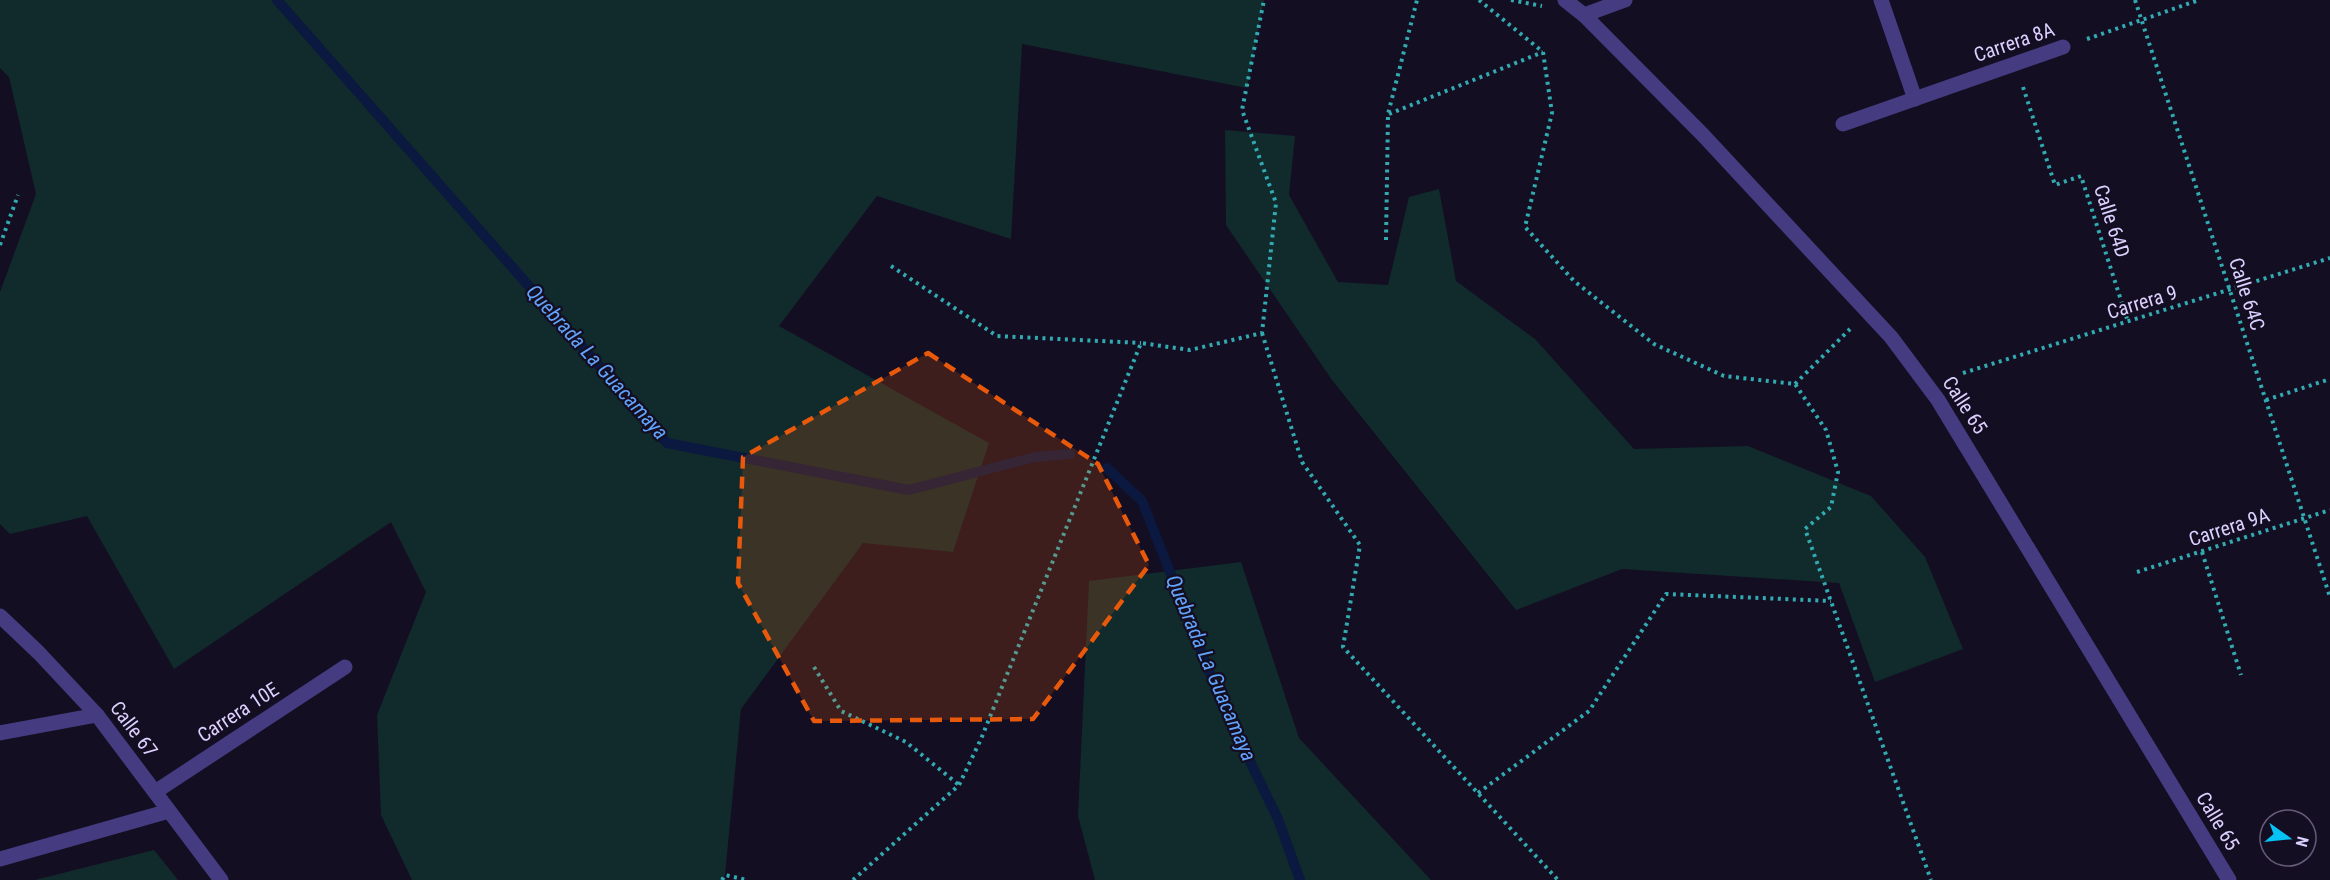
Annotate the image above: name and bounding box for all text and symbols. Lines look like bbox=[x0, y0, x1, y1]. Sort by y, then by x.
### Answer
street label: Carrera 8A bbox=[1971, 17, 2058, 67]
street label: Calle 64D bbox=[2089, 182, 2135, 260]
street label: Calle 64C bbox=[2224, 255, 2270, 333]
water label: Quebrada La Guacamaya bbox=[521, 280, 673, 444]
street label: Carrera 9 bbox=[2104, 280, 2180, 324]
street label: Calle 65 bbox=[1938, 372, 1993, 438]
street label: Carrera 9A bbox=[2186, 503, 2273, 551]
water label: Quebrada La Guacamaya bbox=[1161, 571, 1261, 765]
street label: Carrera 10E bbox=[193, 677, 283, 747]
street label: Calle 67 bbox=[105, 696, 163, 762]
street label: Calle 65 bbox=[2191, 787, 2245, 855]
north arrow bbox=[2258, 808, 2318, 868]
text: N bbox=[2292, 835, 2312, 849]

